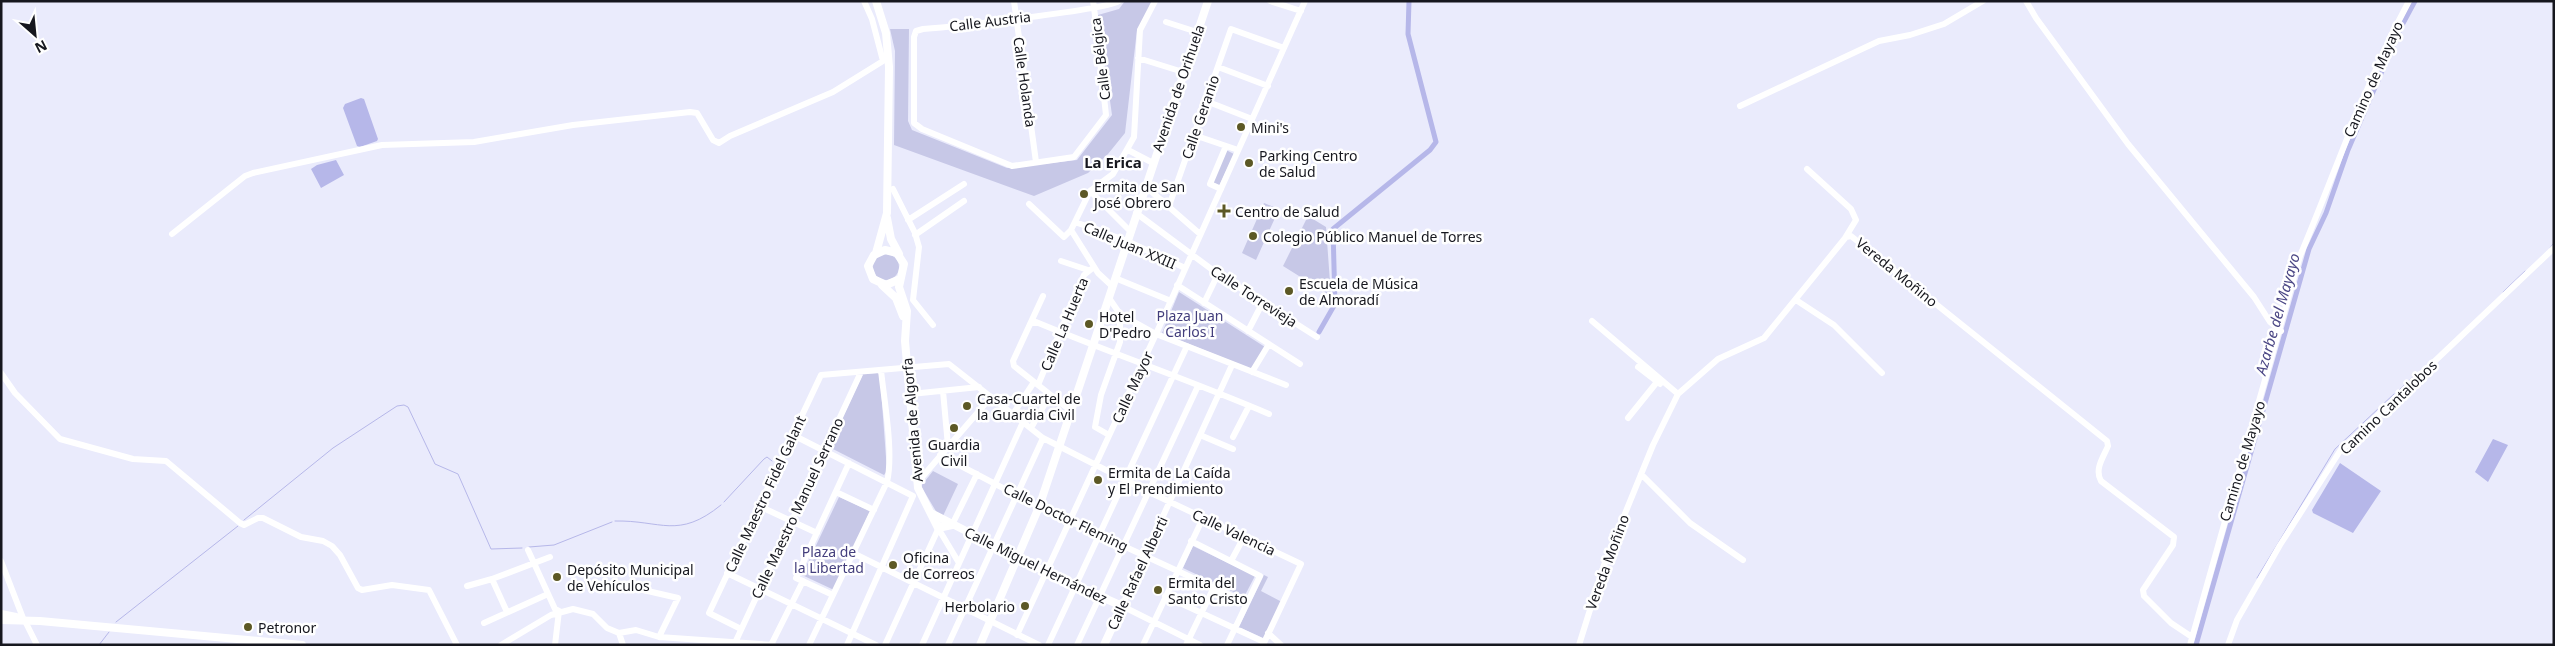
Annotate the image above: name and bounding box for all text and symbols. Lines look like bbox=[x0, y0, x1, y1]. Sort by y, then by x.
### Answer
street label: Calle Austria bbox=[948, 7, 1032, 35]
north arrow bbox=[10, 10, 60, 60]
street label: Calle Bélgica bbox=[1086, 17, 1114, 101]
street label: Camino de Mayayo bbox=[2339, 18, 2407, 140]
street label: Avenida de Orihuela bbox=[1147, 22, 1209, 154]
text: N bbox=[32, 36, 51, 58]
street label: Calle Holanda bbox=[1009, 36, 1041, 128]
street label: Calle Geranio bbox=[1177, 72, 1223, 162]
place label: Mini's bbox=[1251, 118, 1289, 137]
marker: Mini's bbox=[1235, 121, 1247, 133]
place label: Parking Centro de Salud bbox=[1259, 146, 1358, 181]
district label: La Erica bbox=[1084, 152, 1142, 172]
marker: Parking Centro de Salud bbox=[1243, 157, 1255, 169]
place label: Ermita de San José Obrero bbox=[1092, 177, 1185, 212]
marker: Ermita de San José Obrero bbox=[1078, 188, 1090, 200]
place label: Centro de Salud bbox=[1235, 202, 1340, 221]
marker: Centro de Salud bbox=[1217, 204, 1231, 218]
street label: Calle Juan XXIII bbox=[1081, 217, 1179, 273]
place label: Colegio Público Manuel de Torres bbox=[1263, 227, 1483, 246]
marker: Colegio Público Manuel de Torres bbox=[1247, 230, 1259, 242]
street label: Vereda Moñino bbox=[1852, 233, 1942, 311]
water label: Azarbe del Mayayo bbox=[2250, 251, 2304, 378]
street label: Calle Torrevieja bbox=[1207, 261, 1301, 331]
street label: Calle La Huerta bbox=[1036, 274, 1092, 374]
place label: Escuela de Música de Almoradí bbox=[1299, 274, 1418, 309]
marker: Escuela de Música de Almoradí bbox=[1283, 285, 1295, 297]
park label: Plaza Juan Carlos I bbox=[1157, 306, 1224, 341]
place label: Hotel D'Pedro bbox=[1099, 307, 1151, 342]
marker: Hotel D'Pedro bbox=[1083, 318, 1095, 330]
street label: Calle Mayor bbox=[1107, 348, 1157, 426]
street label: Camino Cantalobos bbox=[2335, 355, 2441, 458]
street label: Avenida de Algorfa bbox=[897, 357, 927, 483]
place label: Casa-Cuartel de la Guardia Civil bbox=[977, 389, 1081, 424]
street label: Camino de Mayayo bbox=[2215, 398, 2269, 524]
marker: Casa-Cuartel de la Guardia Civil bbox=[961, 400, 973, 412]
street label: Calle Maestro Fidel Galant bbox=[720, 412, 810, 576]
street label: Calle Maestro Manuel Serrano bbox=[747, 414, 847, 602]
marker: Guardia Civil bbox=[948, 422, 960, 434]
place label: Guardia Civil bbox=[928, 435, 980, 470]
place label: Ermita de La Caída y El Prendimiento bbox=[1108, 463, 1231, 498]
marker: Ermita de La Caída y El Prendimiento bbox=[1092, 474, 1104, 486]
street label: Calle Doctor Fleming bbox=[1000, 479, 1132, 555]
street label: Calle Valencia bbox=[1189, 504, 1279, 560]
street label: Vereda Moñino bbox=[1581, 512, 1633, 612]
street label: Calle Rafael Alberti bbox=[1102, 513, 1172, 633]
street label: Calle Miguel Hernández bbox=[962, 522, 1111, 608]
park label: Plaza de la Libertad bbox=[794, 542, 864, 577]
place label: Oficina de Correos bbox=[903, 548, 975, 583]
marker: Oficina de Correos bbox=[887, 559, 899, 571]
place label: Depósito Municipal de Vehículos bbox=[567, 560, 694, 595]
marker: Depósito Municipal de Vehículos bbox=[551, 571, 563, 583]
place label: Ermita del Santo Cristo bbox=[1168, 573, 1248, 608]
marker: Ermita del Santo Cristo bbox=[1152, 584, 1164, 596]
place label: Herbolario bbox=[945, 597, 1015, 616]
marker: Herbolario bbox=[1019, 600, 1031, 612]
place label: Petronor bbox=[258, 618, 317, 637]
marker: Petronor bbox=[242, 621, 254, 633]

